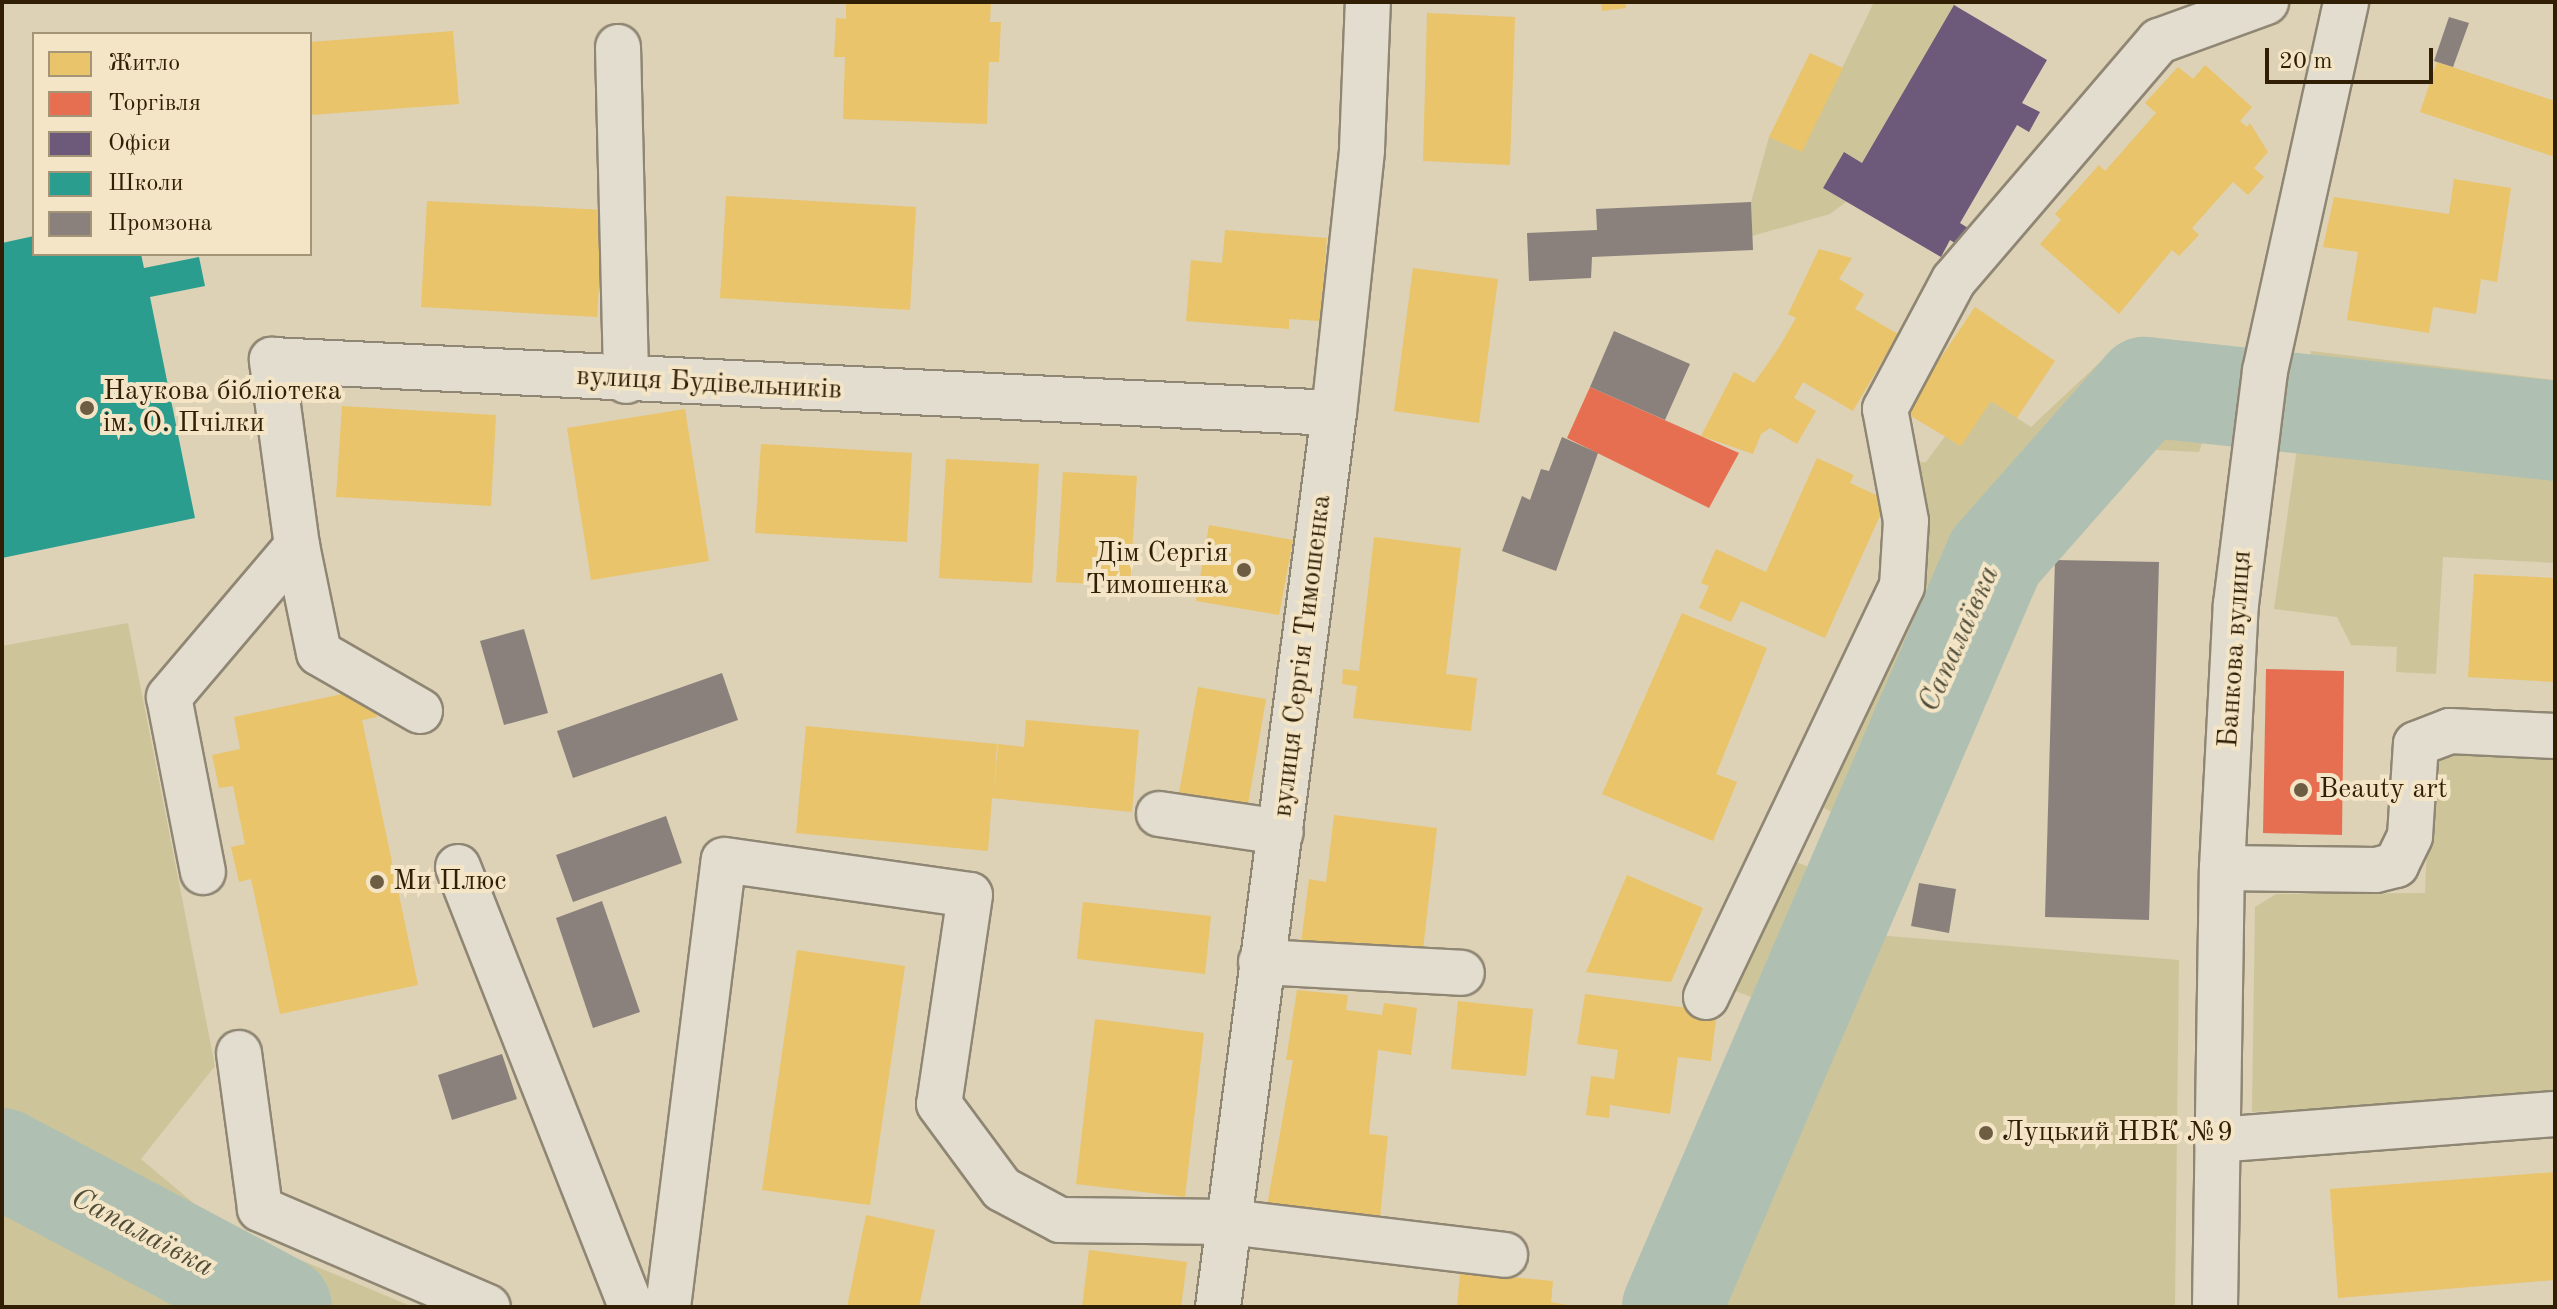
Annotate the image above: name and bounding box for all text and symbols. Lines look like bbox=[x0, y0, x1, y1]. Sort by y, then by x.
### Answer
legend bbox=[32, 32, 312, 256]
scale bar bbox=[2269, 32, 2437, 82]
text: 20 m bbox=[2279, 50, 2333, 74]
text: Житло bbox=[108, 52, 180, 76]
text: Торгівля bbox=[108, 92, 201, 116]
text: Офіси bbox=[108, 132, 171, 156]
text: Школи bbox=[108, 172, 183, 196]
text: Промзона bbox=[108, 212, 212, 236]
street label: вулиця Будівельників bbox=[575, 360, 843, 408]
place label: Наукова бібліотека ім. О. Пчілки bbox=[103, 375, 342, 441]
marker: Наукова бібліотека ім. О. Пчілки bbox=[78, 399, 96, 417]
street label: вулиця Сергія Тимошенка bbox=[1267, 493, 1339, 819]
place label: Дім Сергія Тимошенка bbox=[1085, 537, 1228, 603]
street label: Банкова вулиця bbox=[2212, 549, 2260, 749]
water label: Сапалаївка bbox=[1912, 560, 2008, 718]
marker: Дім Сергія Тимошенка bbox=[1235, 561, 1253, 579]
place label: Beauty art bbox=[2319, 773, 2448, 807]
marker: Beauty art bbox=[2290, 779, 2312, 801]
place label: Ми Плюс bbox=[393, 865, 506, 899]
marker: Ми Плюс bbox=[368, 873, 386, 891]
place label: Луцький НВК №9 bbox=[2002, 1116, 2233, 1150]
marker: Луцький НВК №9 bbox=[1977, 1124, 1995, 1142]
water label: Сапалаївка bbox=[64, 1180, 220, 1286]

